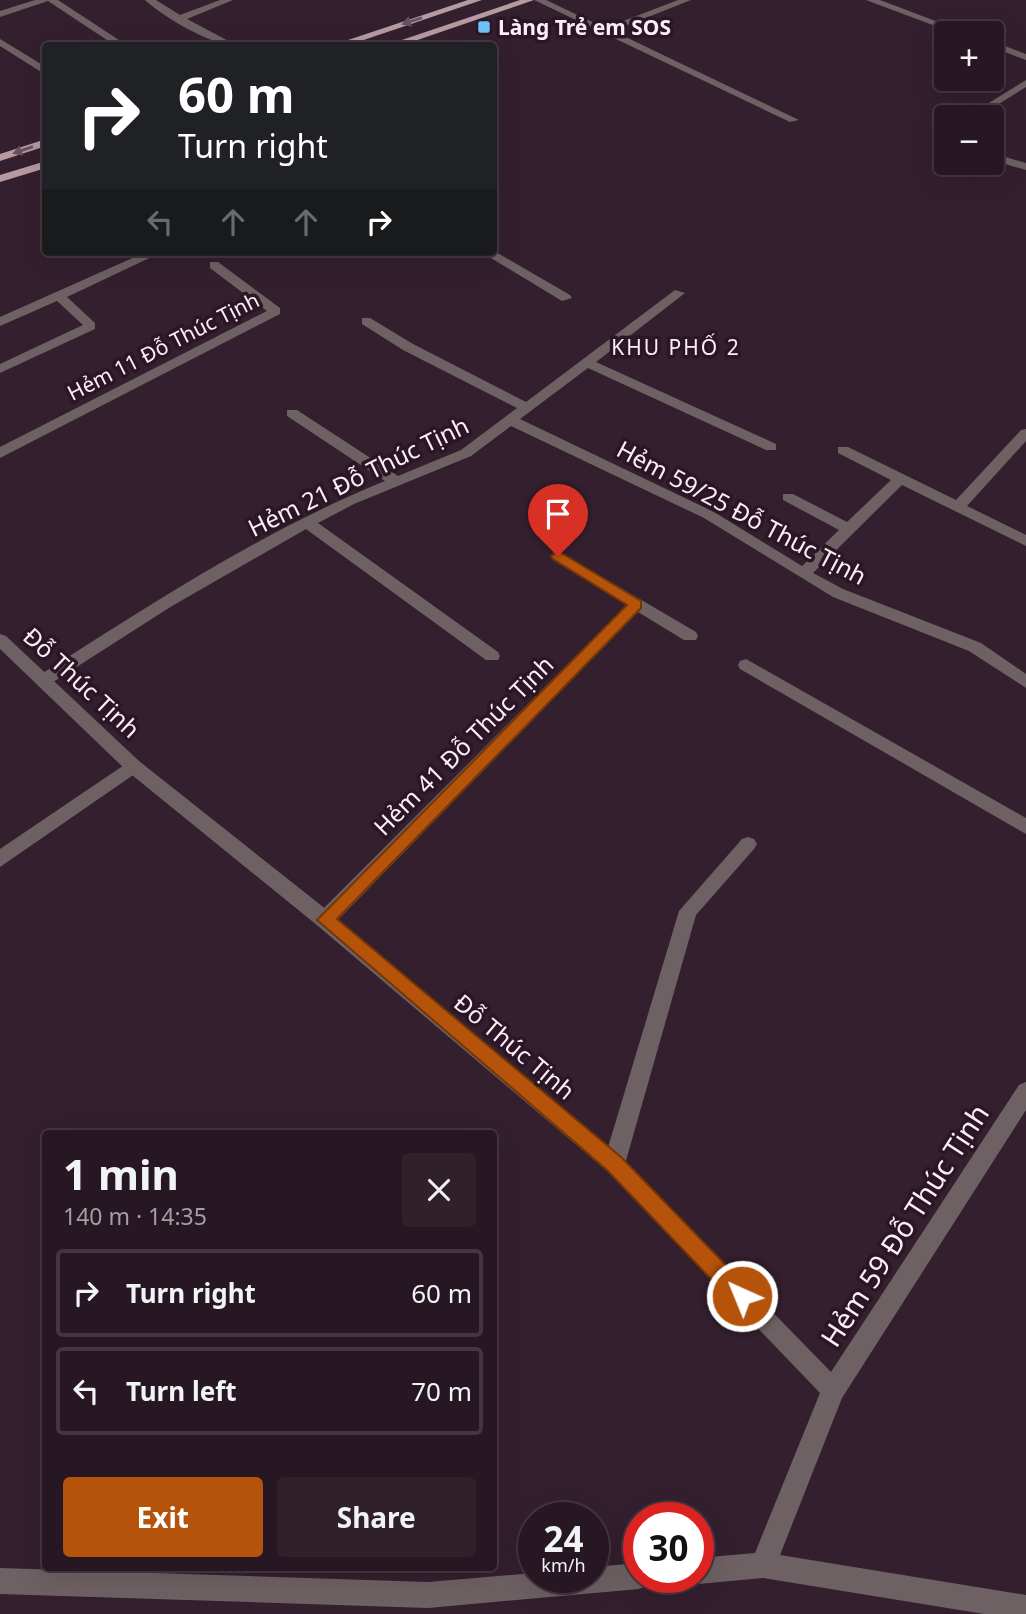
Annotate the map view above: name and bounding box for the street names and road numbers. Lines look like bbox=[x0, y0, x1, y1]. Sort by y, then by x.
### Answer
street label: Hẻm 11 Đỗ Thúc Tịnh bbox=[62, 285, 264, 407]
street label: Hẻm 21 Đỗ Thúc Tịnh bbox=[242, 408, 474, 544]
street label: Hẻm 59/25 Đỗ Thúc Tịnh bbox=[611, 432, 873, 592]
street label: Đỗ Thúc Tịnh bbox=[17, 619, 147, 745]
street label: Hẻm 41 Đỗ Thúc Tịnh bbox=[366, 648, 560, 842]
street label: Đỗ Thúc Tịnh bbox=[448, 986, 582, 1106]
street label: Hẻm 59 Đỗ Thúc Tịnh bbox=[811, 1096, 997, 1354]

